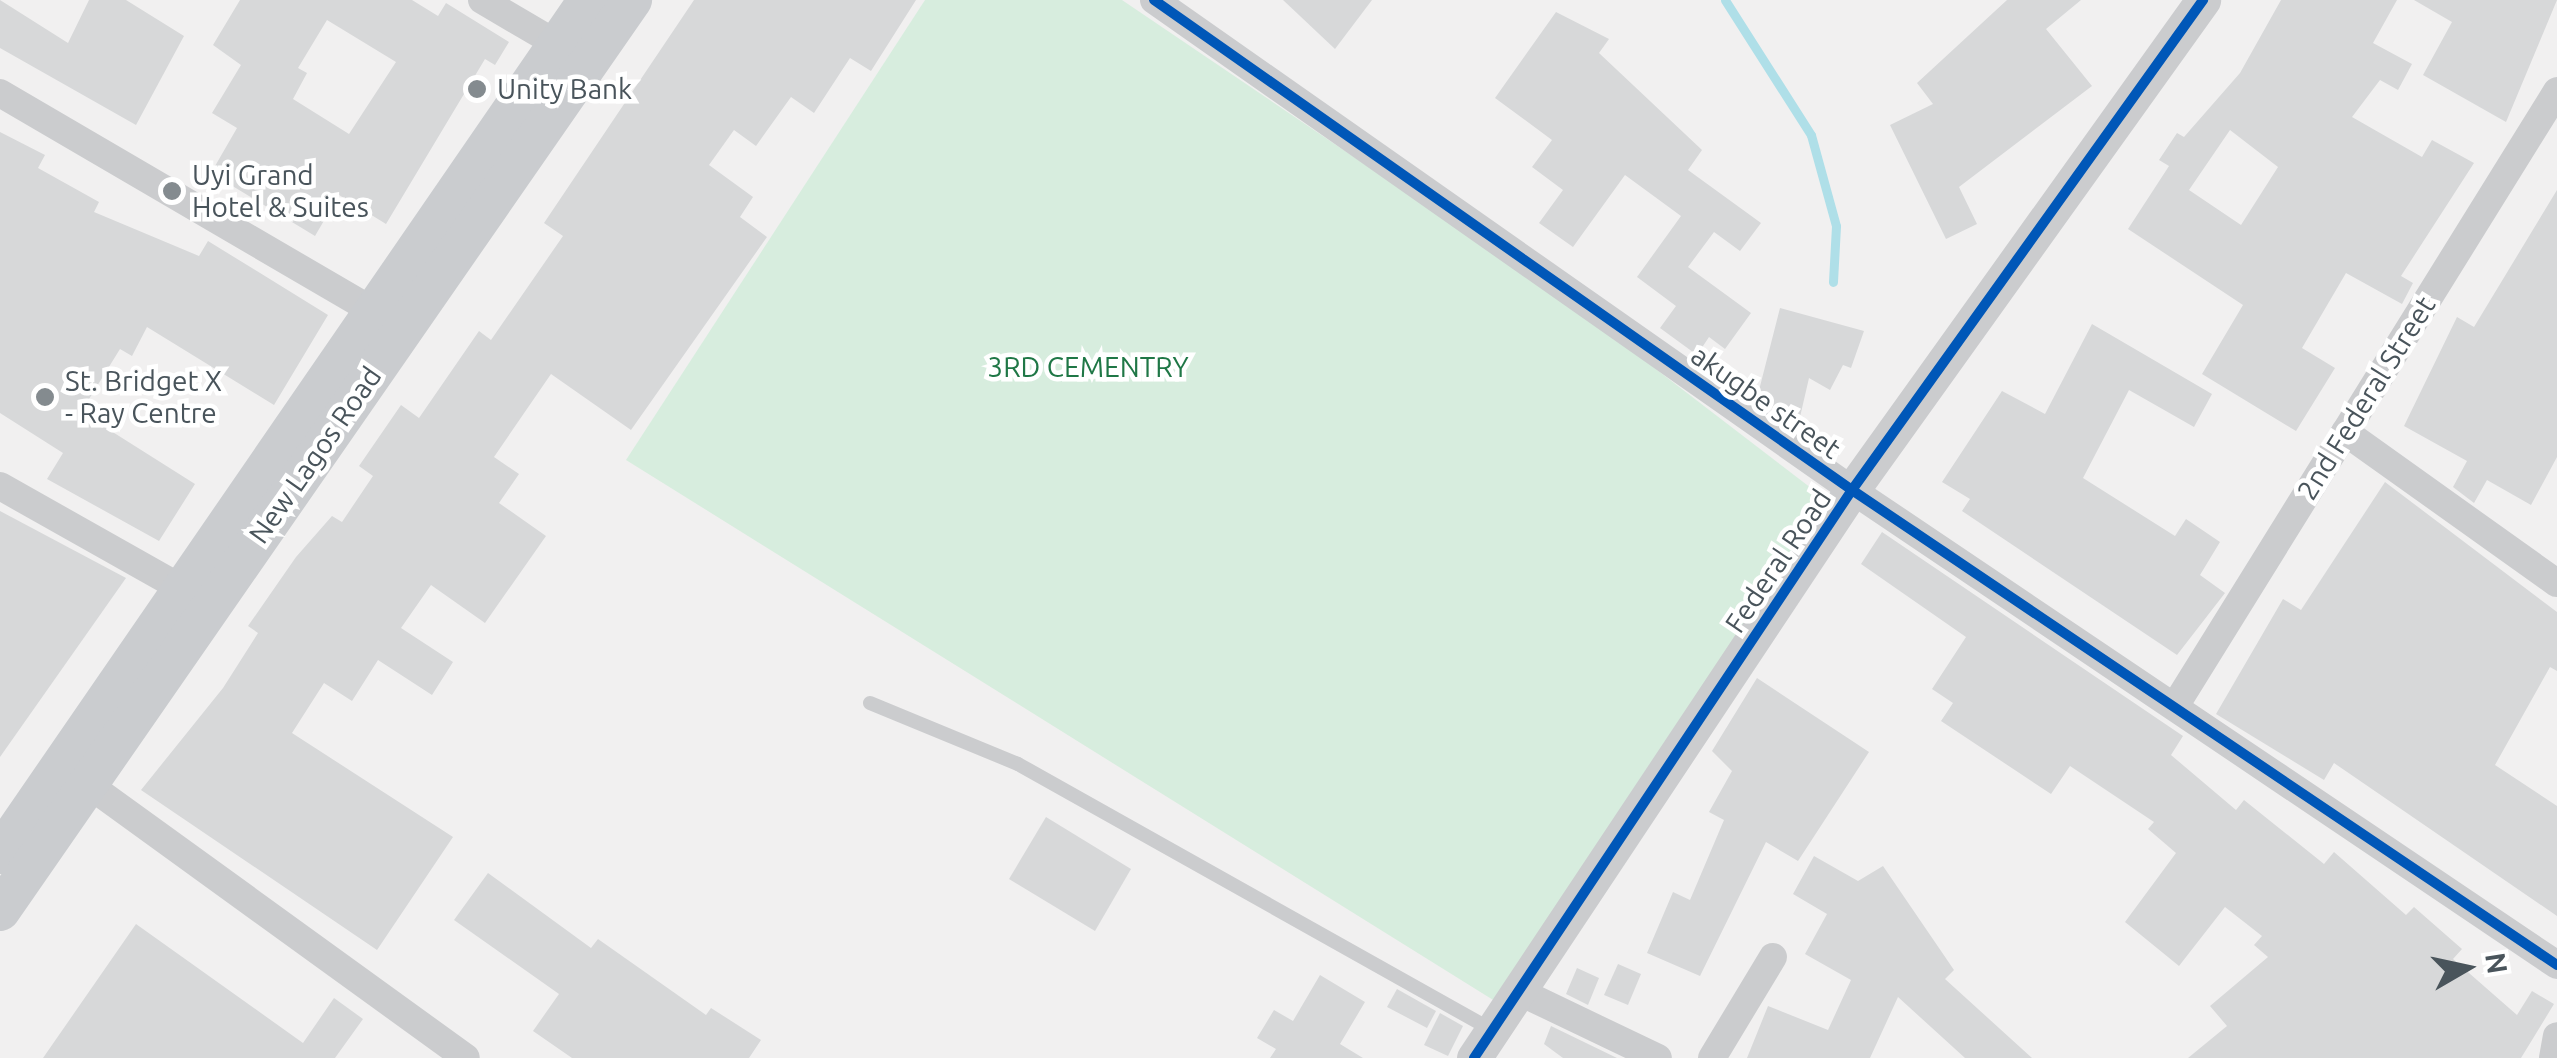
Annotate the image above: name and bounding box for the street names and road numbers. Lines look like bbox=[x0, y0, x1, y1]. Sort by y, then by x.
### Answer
street label: 2nd Federal Street bbox=[2290, 290, 2442, 506]
street label: akugbe street bbox=[1685, 338, 1847, 466]
street label: New Lagos Road bbox=[242, 360, 388, 550]
street label: Federal Road bbox=[1718, 483, 1838, 639]

